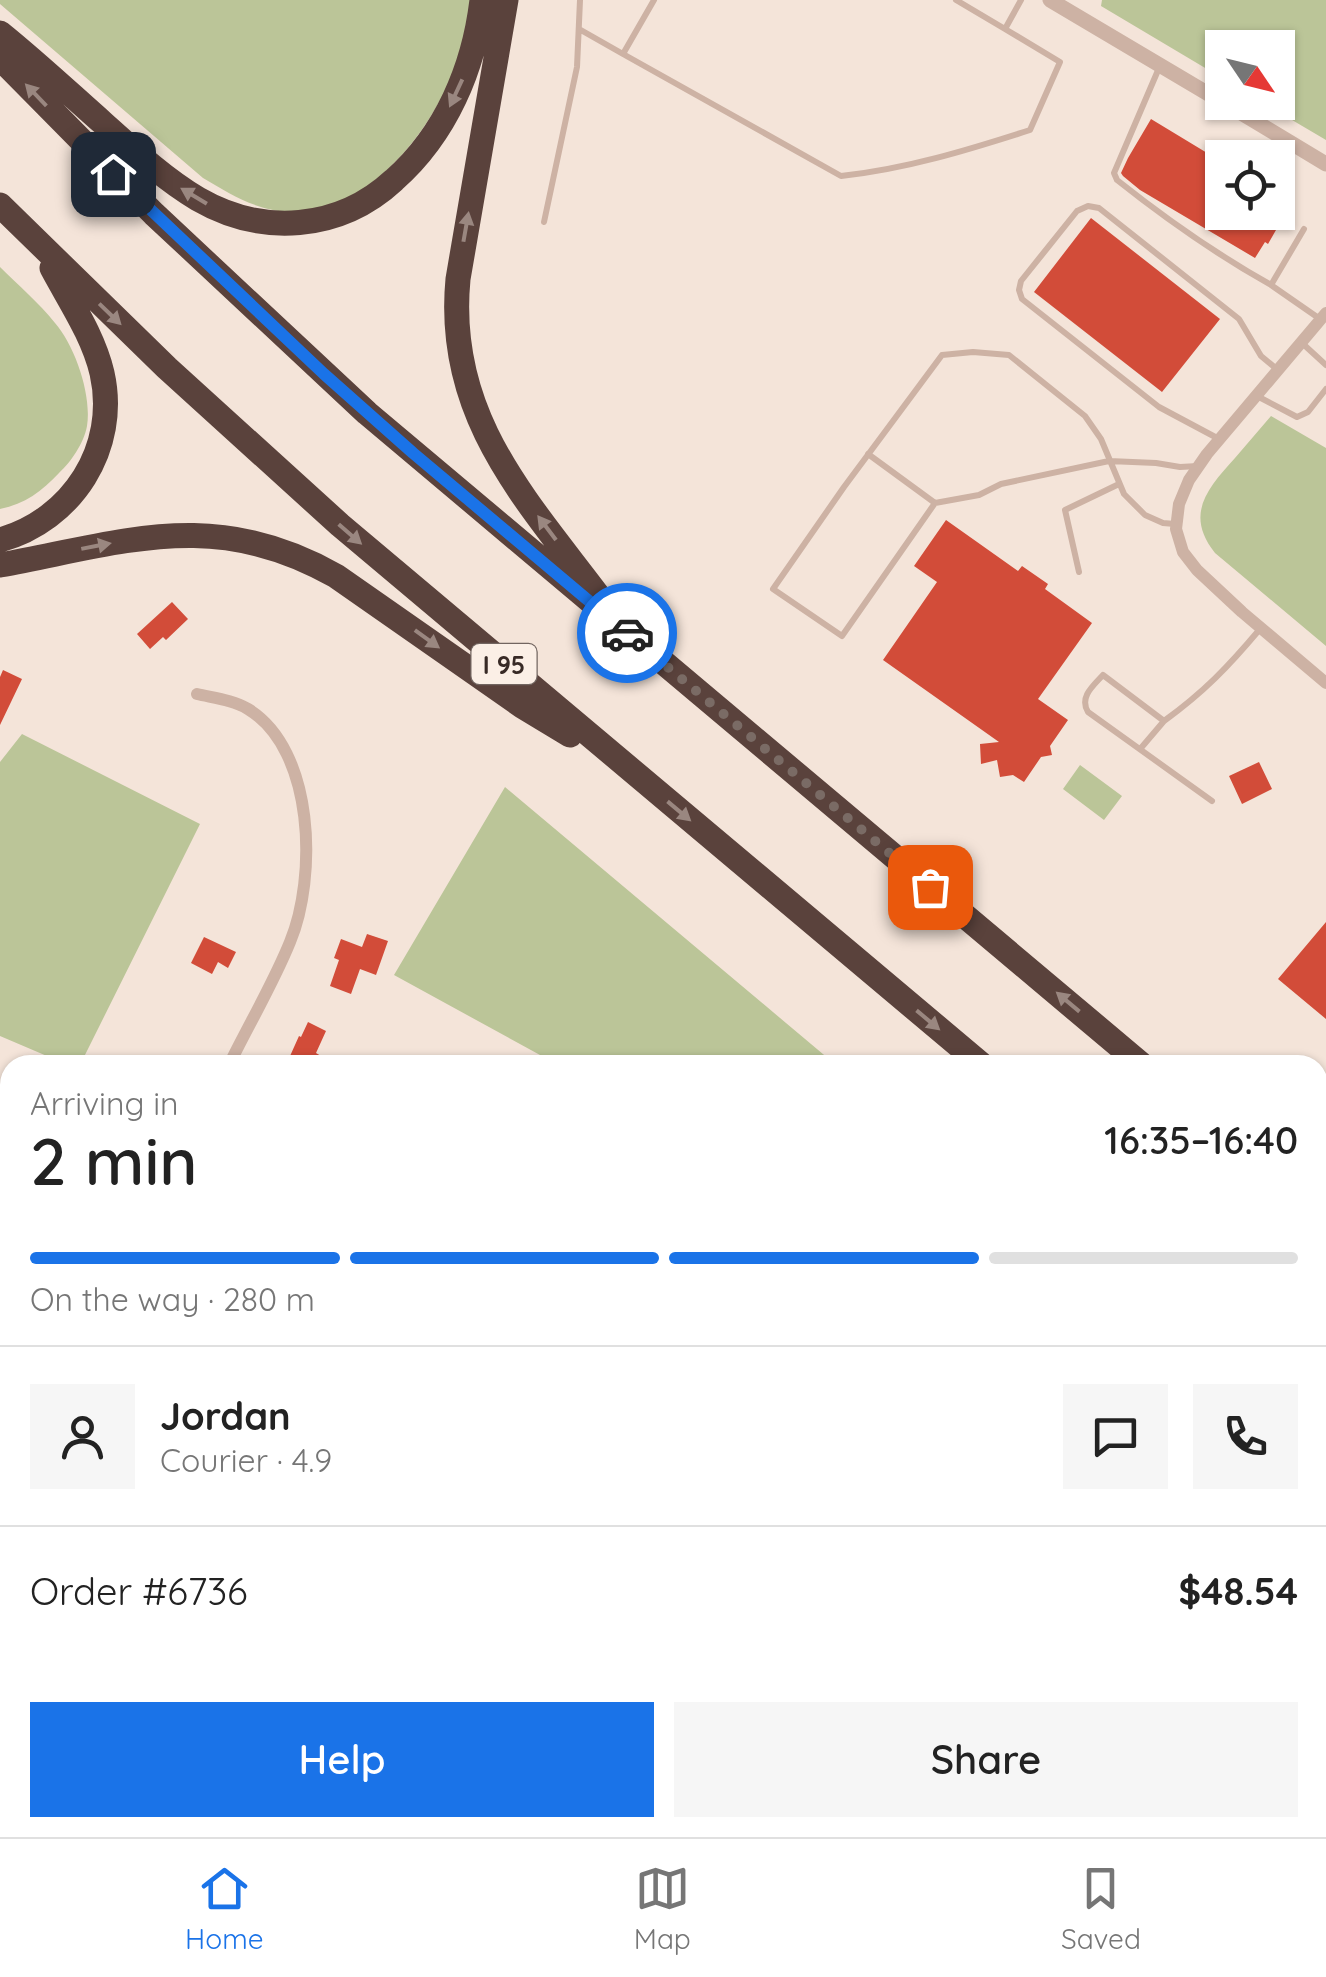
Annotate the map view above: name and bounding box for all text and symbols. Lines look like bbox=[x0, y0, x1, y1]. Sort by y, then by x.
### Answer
north arrow bbox=[1205, 30, 1295, 120]
map controls bbox=[1205, 30, 1295, 230]
one-way arrow bbox=[448, 79, 465, 108]
one-way arrow bbox=[24, 83, 47, 107]
pin bbox=[71, 132, 156, 217]
button: locate bbox=[1205, 140, 1295, 230]
icon: home bbox=[86, 147, 141, 202]
one-way arrow bbox=[180, 188, 208, 205]
one-way arrow bbox=[459, 212, 475, 243]
one-way arrow bbox=[98, 302, 122, 325]
one-way arrow bbox=[538, 515, 558, 541]
one-way arrow bbox=[337, 522, 362, 544]
one-way arrow bbox=[80, 538, 112, 553]
courier bbox=[577, 583, 677, 683]
icon: car bbox=[600, 606, 655, 661]
one-way arrow bbox=[414, 629, 441, 648]
road number: I 95 bbox=[472, 644, 536, 684]
one-way arrow bbox=[666, 799, 691, 821]
pin bbox=[888, 845, 973, 930]
icon: bag bbox=[903, 860, 958, 915]
one-way arrow bbox=[1055, 992, 1080, 1014]
one-way arrow bbox=[915, 1008, 940, 1030]
text: Arriving in bbox=[30, 1083, 179, 1123]
text: 16:35–16:40 bbox=[1104, 1116, 1298, 1164]
text: 2 min bbox=[30, 1120, 198, 1201]
text: On the way · 280 m bbox=[30, 1279, 315, 1319]
button: person bbox=[30, 1384, 135, 1489]
button: chat bbox=[1063, 1384, 1168, 1489]
button: phone bbox=[1193, 1384, 1298, 1489]
text: Jordan bbox=[160, 1392, 291, 1440]
text: Courier · 4.9 bbox=[160, 1440, 332, 1480]
text: Order #6736 bbox=[30, 1567, 248, 1615]
text: $48.54 bbox=[1178, 1567, 1298, 1615]
button: Help bbox=[30, 1702, 654, 1817]
button: Share bbox=[674, 1702, 1298, 1817]
tab: Home bbox=[185, 1861, 264, 1956]
tab: Map bbox=[634, 1861, 691, 1956]
tab: Saved bbox=[1061, 1861, 1141, 1956]

